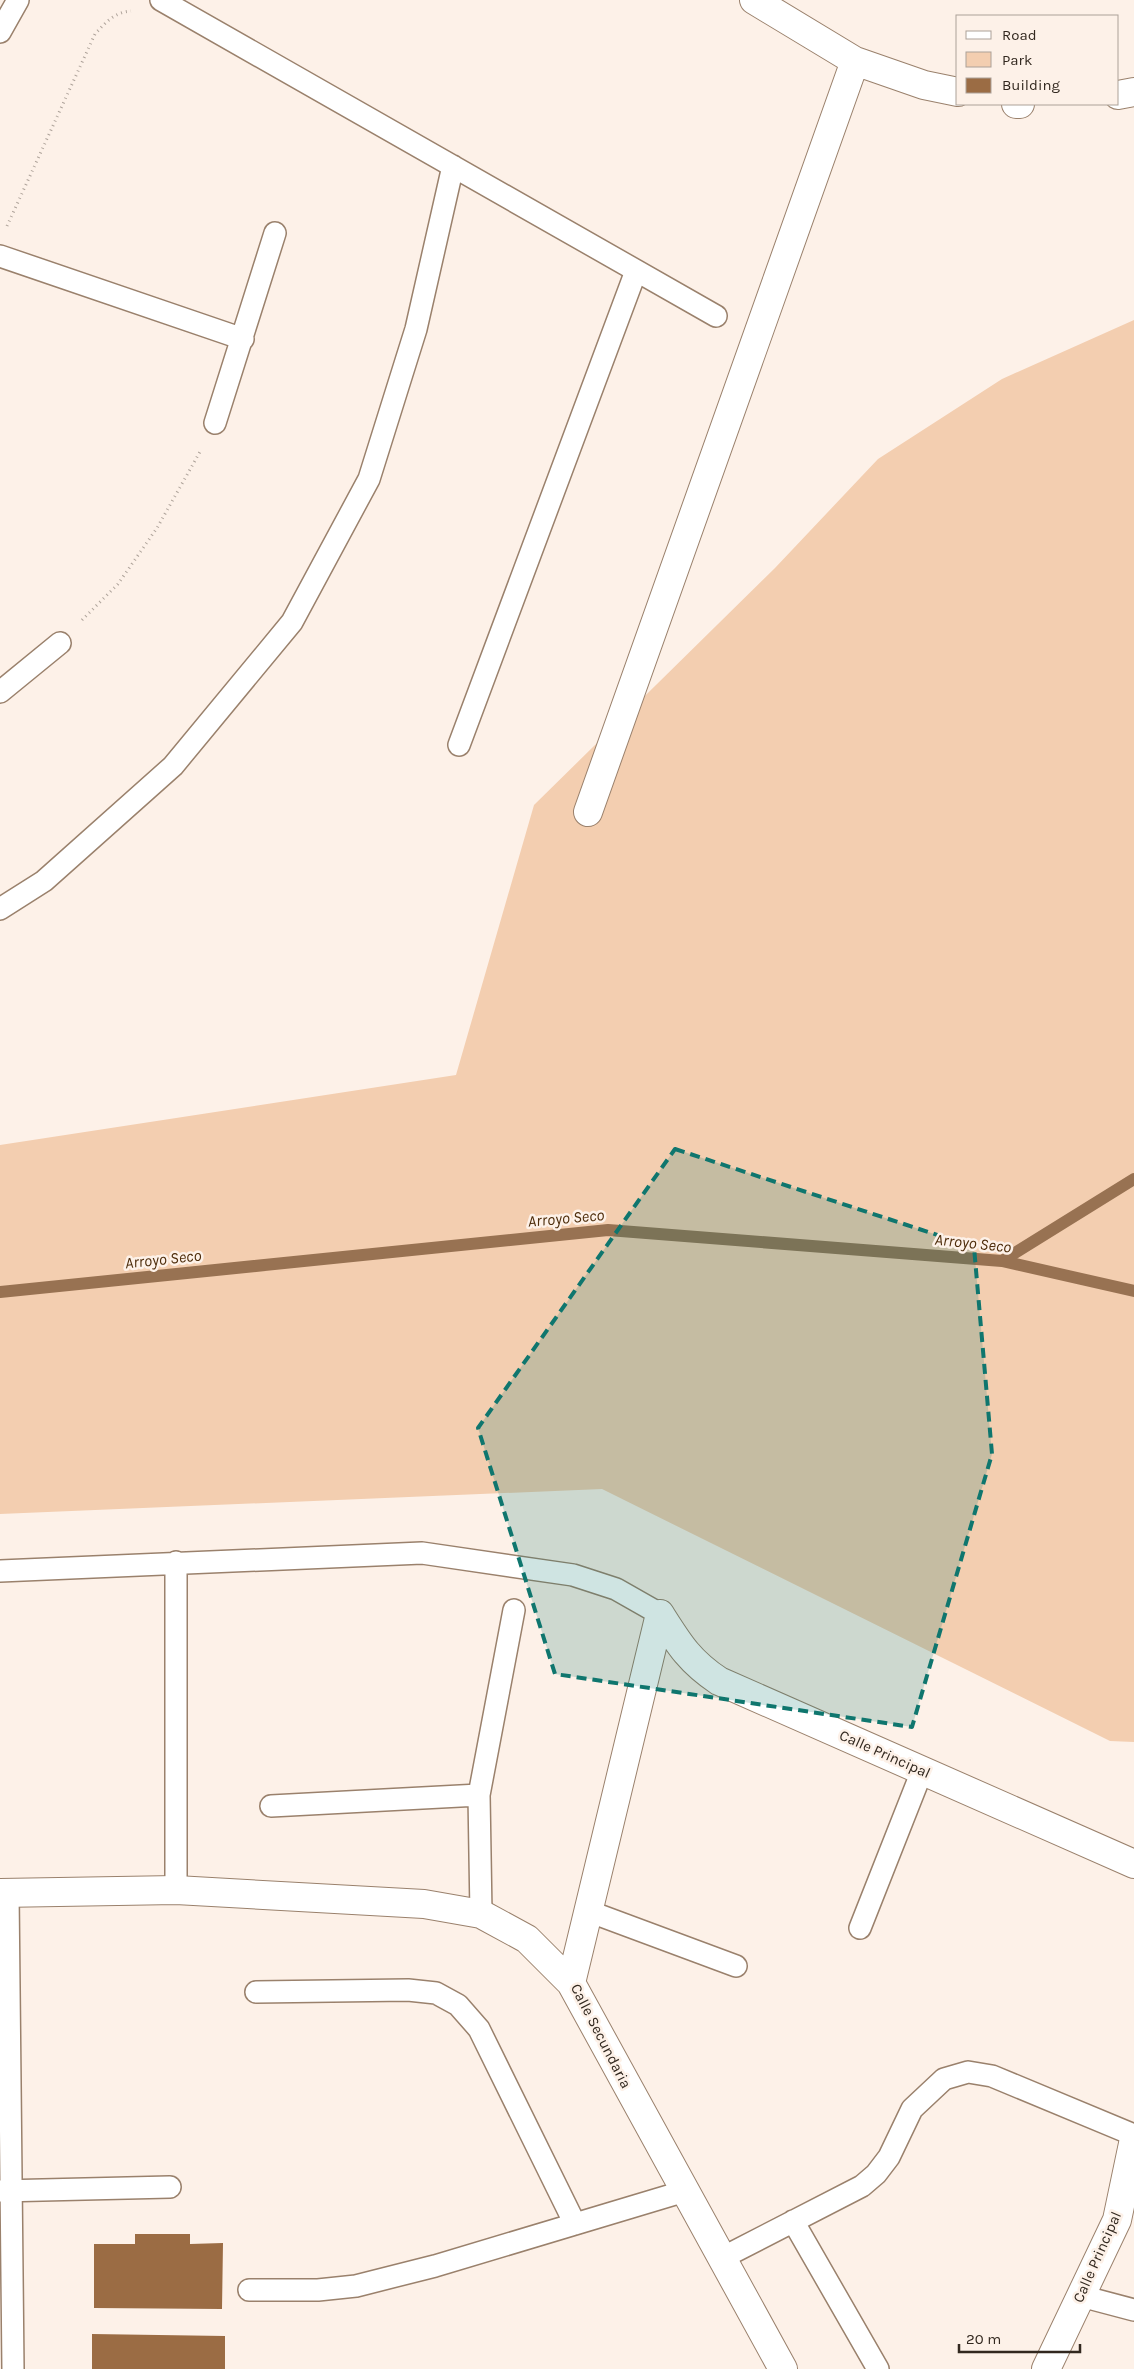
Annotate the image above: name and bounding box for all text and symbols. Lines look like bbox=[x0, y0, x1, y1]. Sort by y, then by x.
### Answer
legend bbox=[956, 15, 1119, 105]
text: Road bbox=[1002, 26, 1037, 44]
text: Park bbox=[1002, 51, 1032, 69]
text: Building bbox=[1002, 76, 1060, 94]
water label: Arroyo Seco bbox=[527, 1205, 605, 1231]
water label: Arroyo Seco bbox=[934, 1230, 1012, 1256]
water label: Arroyo Seco bbox=[124, 1246, 202, 1272]
street label: Calle Principal bbox=[837, 1726, 933, 1782]
street label: Calle Secundaria bbox=[567, 1981, 635, 2091]
street label: Calle Principal bbox=[1069, 2209, 1125, 2305]
scale bar bbox=[959, 2322, 1080, 2354]
text: 20 m bbox=[966, 2330, 1001, 2348]

